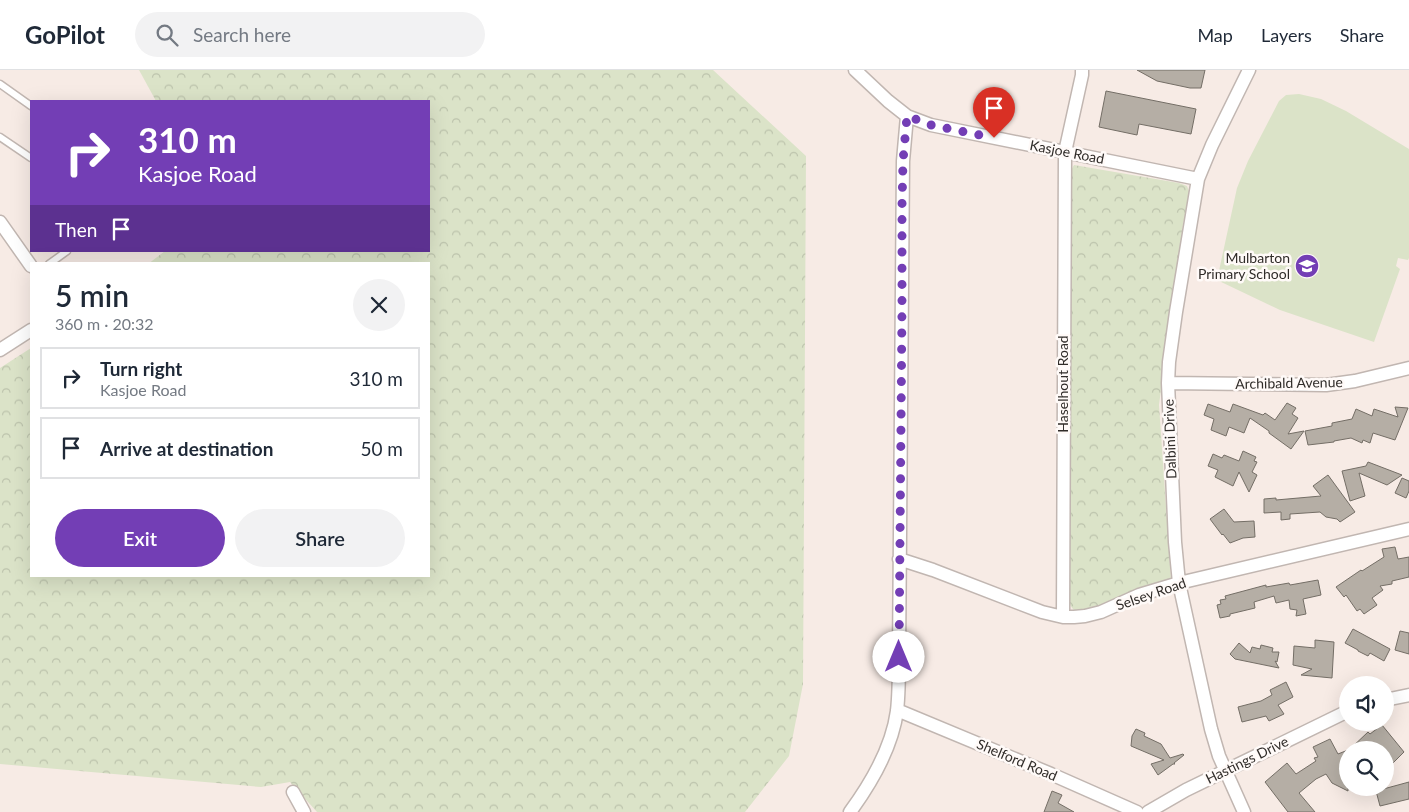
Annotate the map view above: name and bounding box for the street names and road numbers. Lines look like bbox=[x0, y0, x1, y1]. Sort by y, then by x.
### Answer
street label: Kasjoe Road bbox=[1028, 136, 1106, 167]
street label: Haselhout Road bbox=[1054, 335, 1071, 433]
street label: Archibald Avenue bbox=[1235, 373, 1343, 392]
street label: Dalbini Drive bbox=[1160, 399, 1179, 479]
street label: Selsey Road bbox=[1114, 574, 1188, 613]
street label: Hastings Drive bbox=[1202, 732, 1291, 787]
street label: Shelford Road bbox=[974, 735, 1060, 784]

